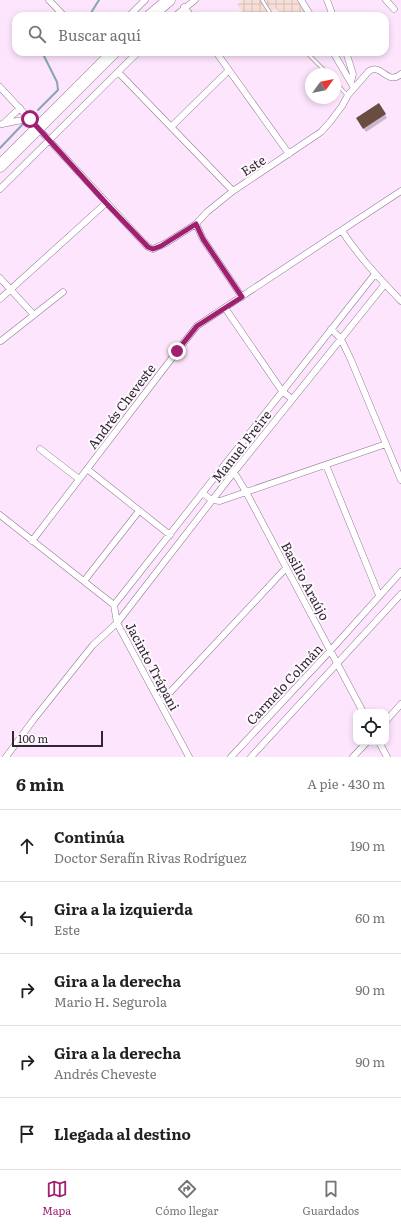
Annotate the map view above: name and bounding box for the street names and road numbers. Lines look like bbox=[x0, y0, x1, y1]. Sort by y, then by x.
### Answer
street label: Este bbox=[237, 150, 269, 180]
street label: Andrés Cheveste bbox=[83, 359, 160, 453]
street label: Manuel Freire bbox=[207, 406, 276, 486]
street label: Basilio Araújo bbox=[277, 538, 335, 624]
street label: Jacinto Trápani bbox=[122, 618, 185, 714]
street label: Carmelo Colmán bbox=[241, 639, 327, 729]

